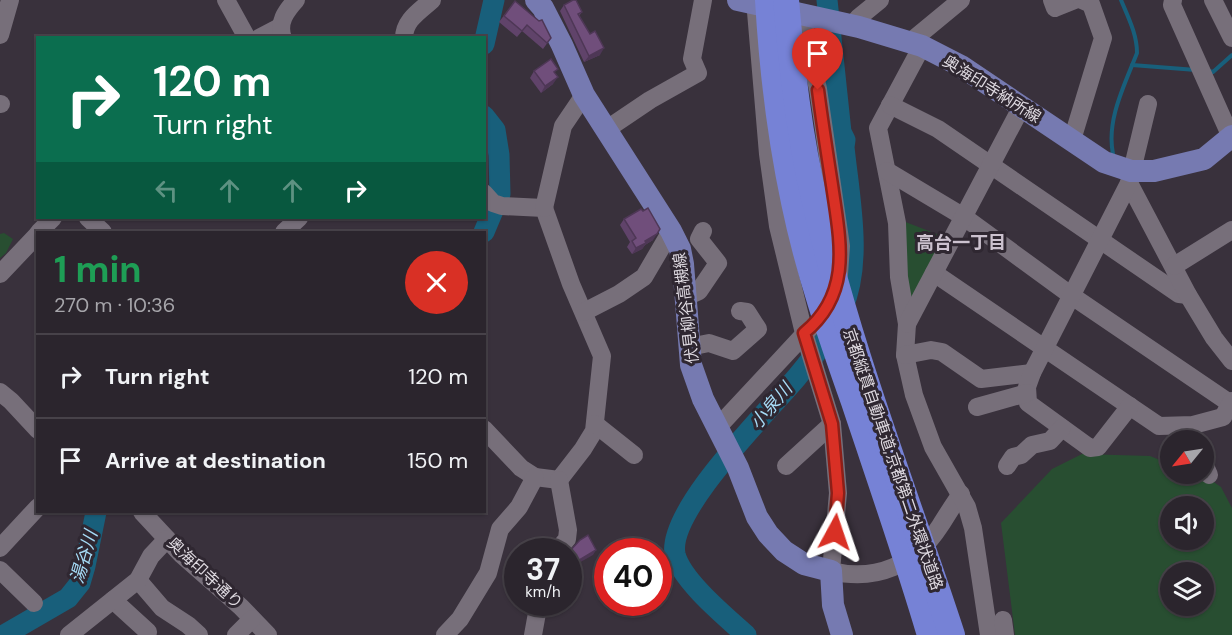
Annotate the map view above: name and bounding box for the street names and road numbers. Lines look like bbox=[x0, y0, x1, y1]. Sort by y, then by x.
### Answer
street label: 奥海印寺納所線 bbox=[939, 50, 1045, 128]
street label: 伏見柳谷高槻線 bbox=[669, 251, 703, 365]
street label: 京都縦貫自動車道;京都第二外環状道路 bbox=[838, 325, 948, 593]
street label: 奥海印寺通り bbox=[163, 533, 247, 613]

